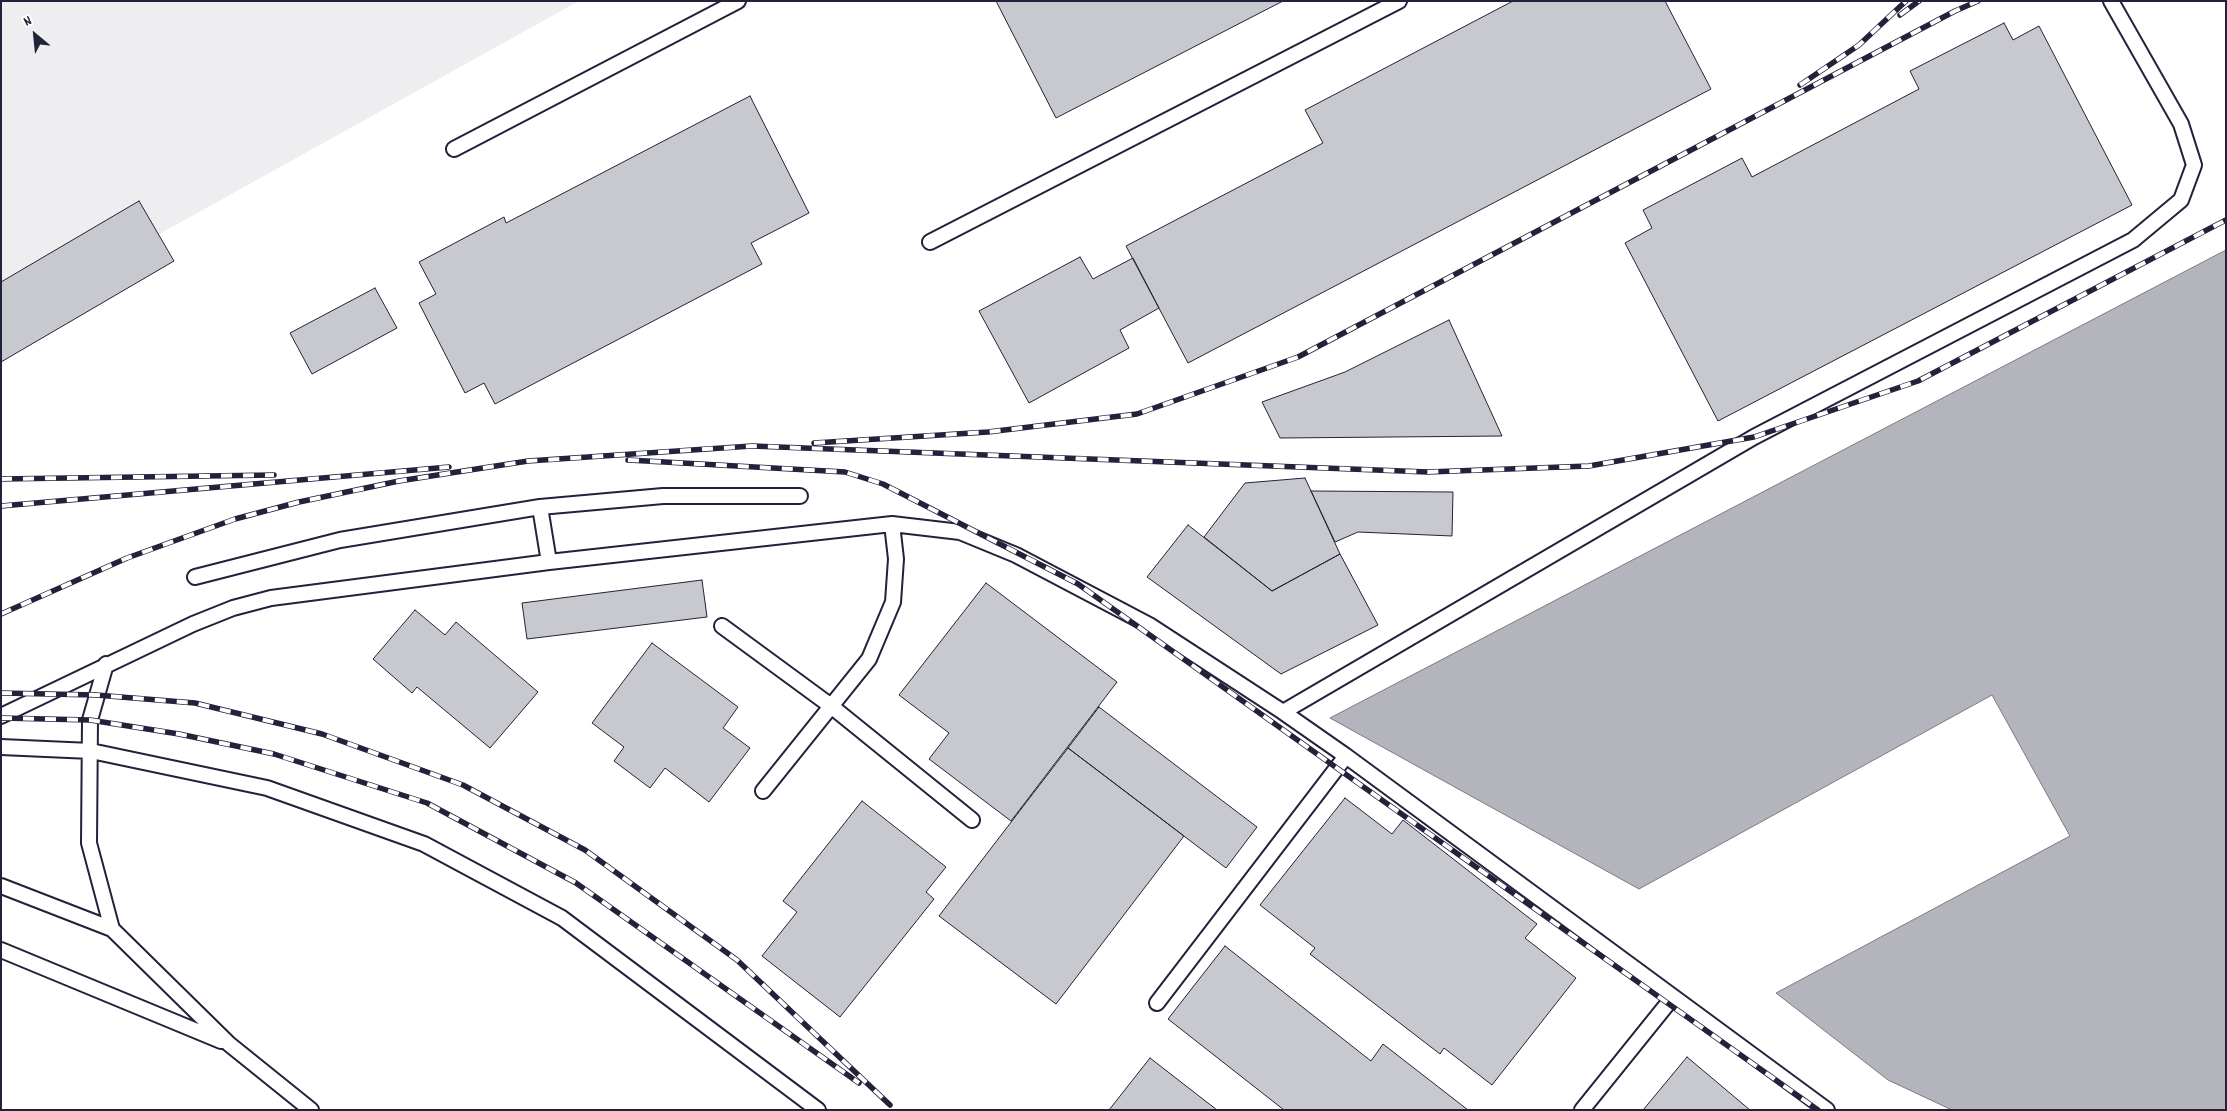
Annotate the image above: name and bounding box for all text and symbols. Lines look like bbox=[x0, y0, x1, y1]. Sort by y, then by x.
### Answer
north arrow bbox=[10, 10, 60, 60]
text: N bbox=[20, 11, 36, 32]

